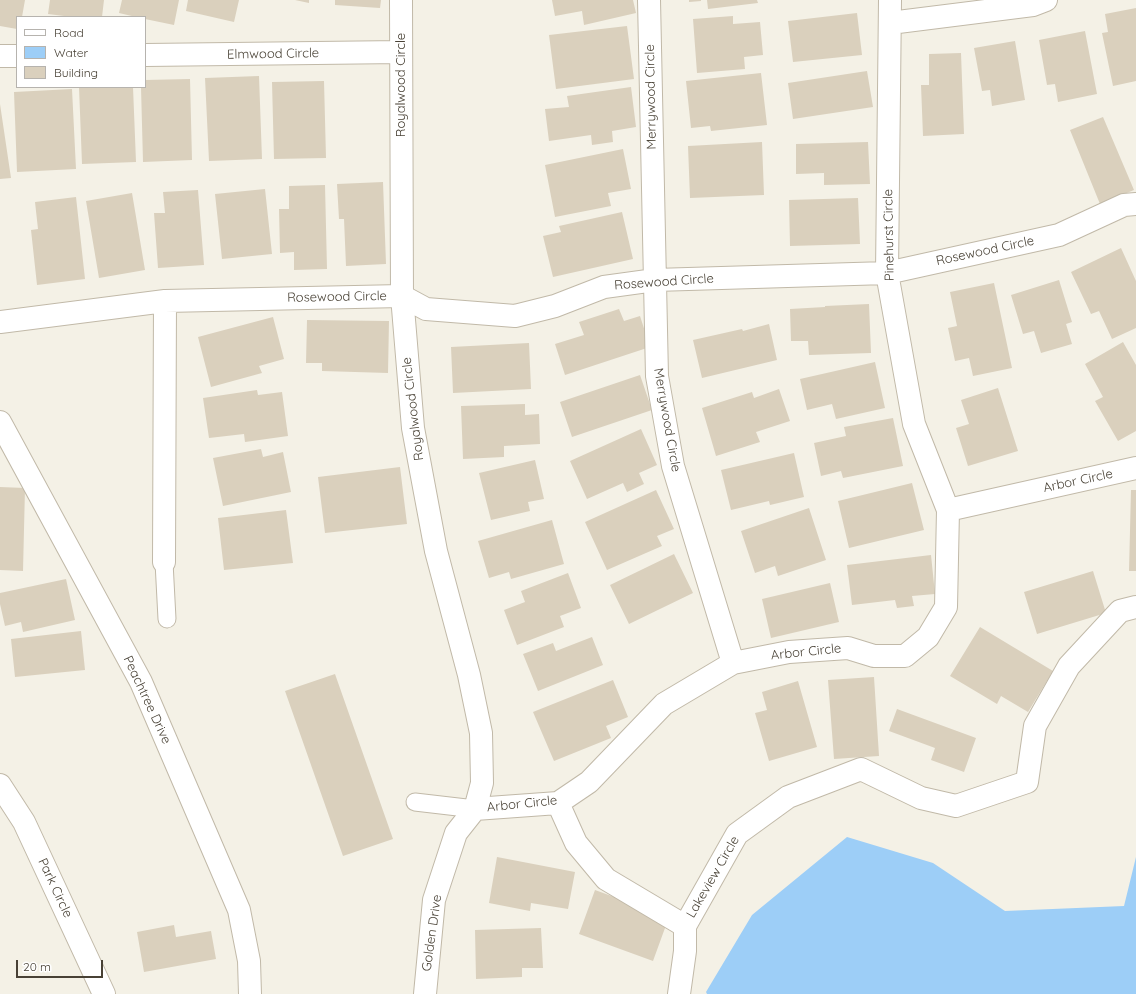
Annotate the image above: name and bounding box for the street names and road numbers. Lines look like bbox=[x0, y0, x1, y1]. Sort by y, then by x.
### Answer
street label: Royalwood Circle bbox=[393, 33, 409, 137]
street label: Merrywood Circle bbox=[642, 44, 660, 150]
street label: Elmwood Circle bbox=[227, 45, 319, 63]
street label: Pinehurst Circle bbox=[880, 189, 898, 281]
street label: Rosewood Circle bbox=[935, 233, 1035, 269]
street label: Rosewood Circle bbox=[614, 271, 714, 293]
street label: Rosewood Circle bbox=[287, 288, 387, 306]
street label: Royalwood Circle bbox=[399, 356, 427, 462]
street label: Merrywood Circle bbox=[650, 367, 684, 473]
street label: Arbor Circle bbox=[1042, 466, 1114, 496]
street label: Arbor Circle bbox=[770, 641, 842, 663]
street label: Peachtree Drive bbox=[120, 653, 174, 747]
street label: Arbor Circle bbox=[486, 793, 558, 815]
street label: Lakeview Circle bbox=[683, 833, 743, 921]
street label: Park Circle bbox=[34, 856, 76, 920]
street label: Golden Drive bbox=[419, 894, 445, 972]

